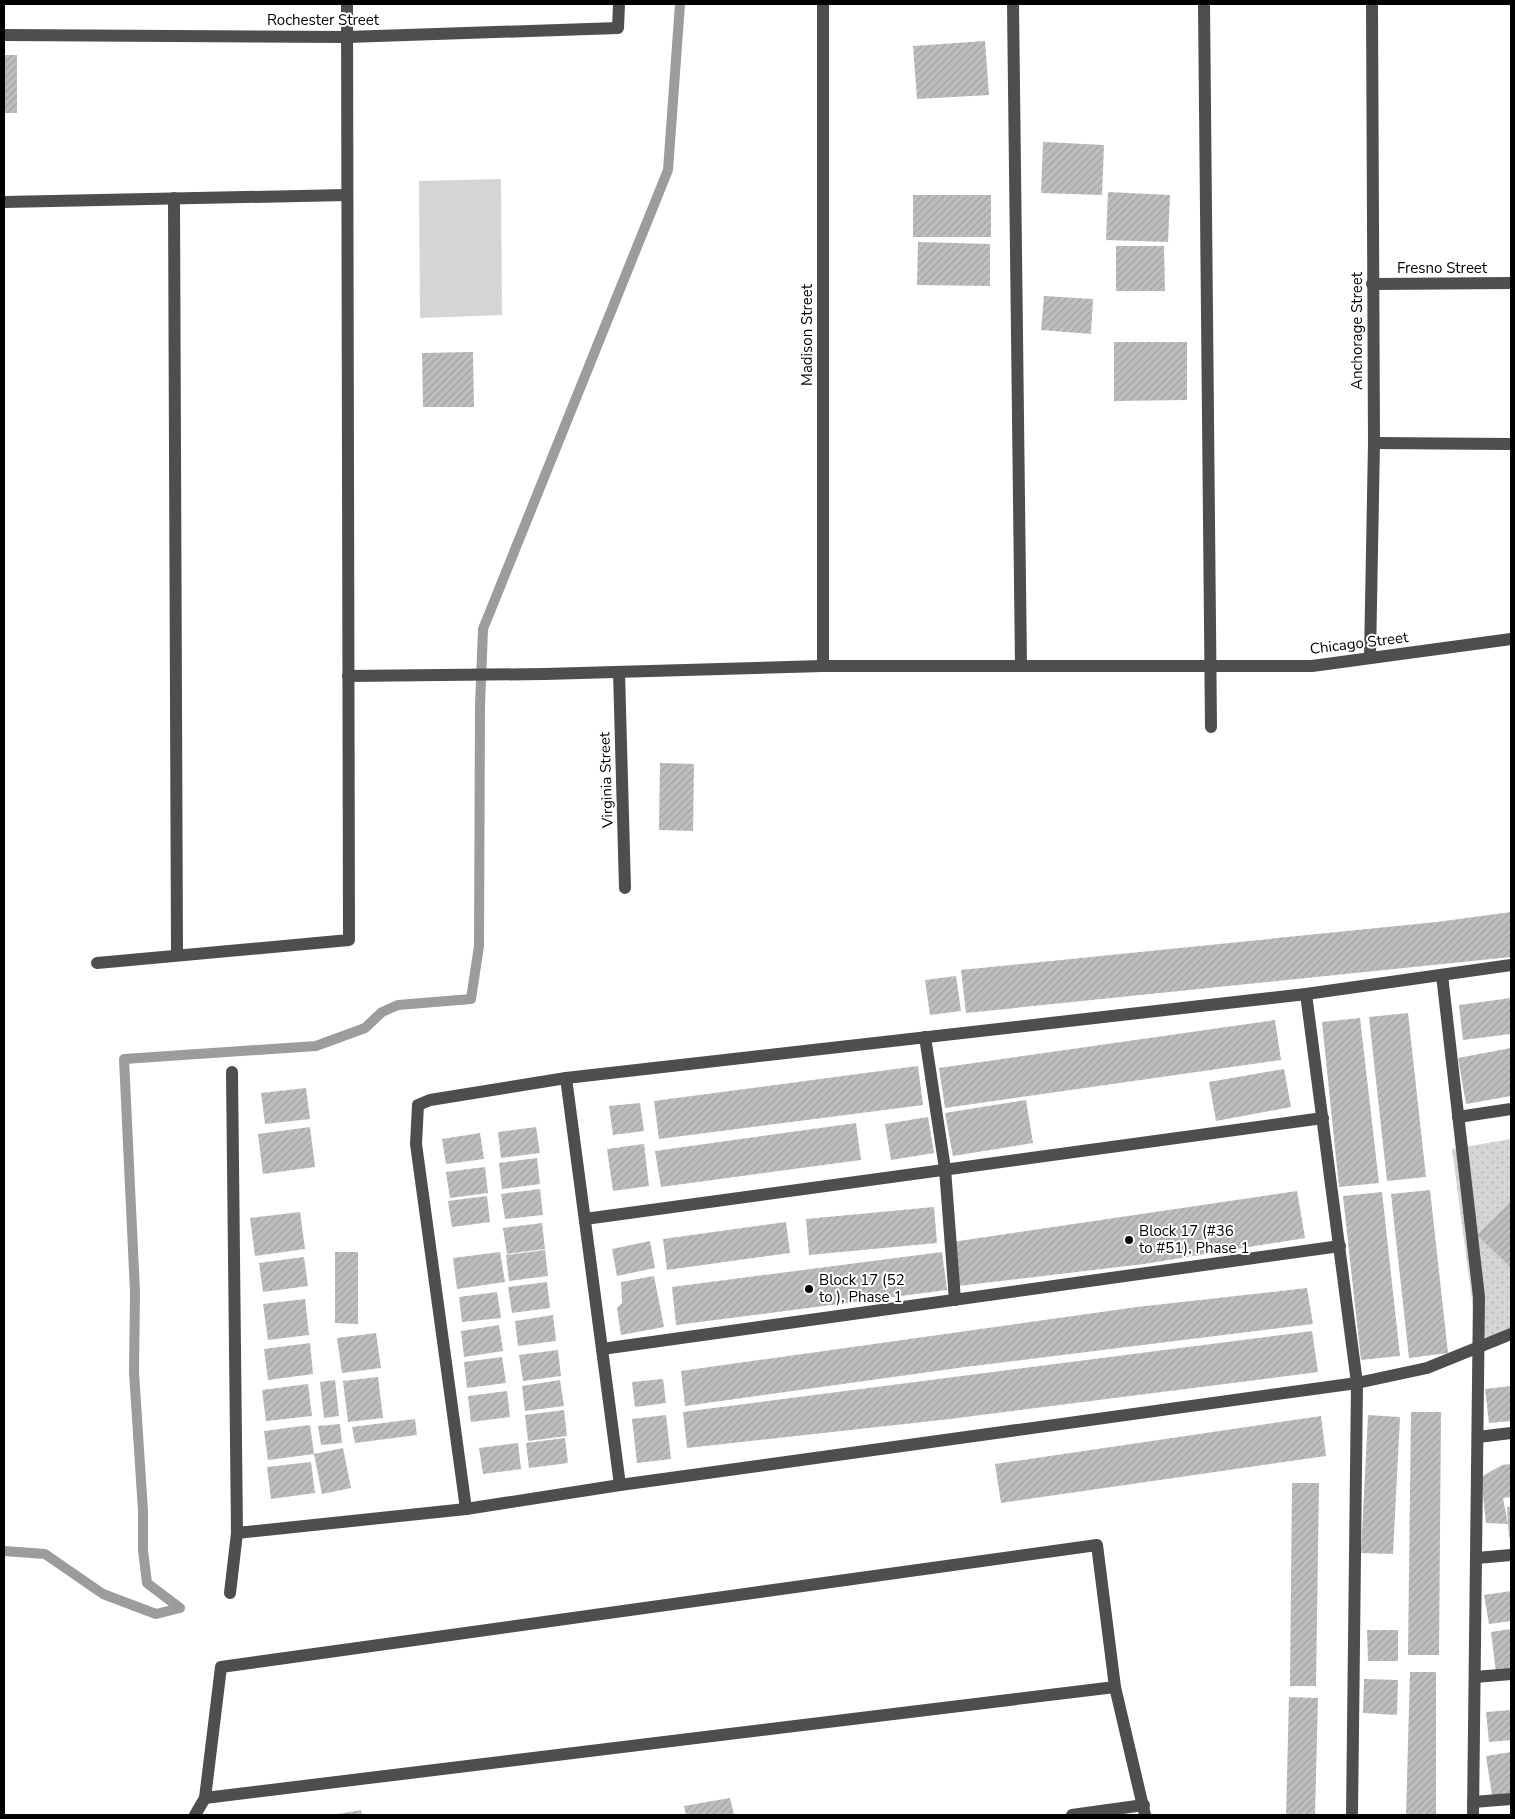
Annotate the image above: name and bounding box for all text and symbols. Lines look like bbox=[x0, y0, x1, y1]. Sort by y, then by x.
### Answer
street label: Rochester Street bbox=[267, 10, 380, 30]
street label: Fresno Street bbox=[1397, 258, 1488, 278]
street label: Anchorage Street bbox=[1347, 271, 1367, 390]
street label: Madison Street bbox=[797, 283, 817, 386]
street label: Chicago Street bbox=[1309, 627, 1410, 659]
street label: Virginia Street bbox=[594, 731, 618, 829]
place label: Block 17 (#36 to #51), Phase 1 bbox=[1139, 1221, 1249, 1258]
marker: Block 17 (#36 to #51), Phase 1 bbox=[1123, 1234, 1135, 1246]
place label: Block 17 (52 to ), Phase 1 bbox=[819, 1270, 905, 1307]
marker: Block 17 (52 to ), Phase 1 bbox=[803, 1283, 815, 1295]

